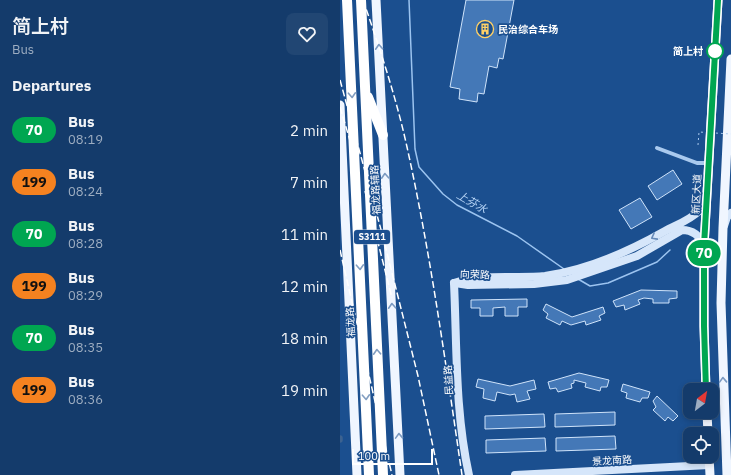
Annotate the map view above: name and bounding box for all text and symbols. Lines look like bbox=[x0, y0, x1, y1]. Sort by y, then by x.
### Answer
button: heart bbox=[286, 13, 328, 55]
text: 简上村 bbox=[12, 14, 69, 38]
building icon: 民治综合车场 bbox=[475, 19, 495, 39]
place label: 民治综合车场 bbox=[498, 23, 558, 36]
text: Bus bbox=[12, 41, 34, 58]
marker: 简上村 bbox=[706, 42, 724, 60]
one-way arrow bbox=[374, 44, 383, 50]
place label: 简上村 bbox=[673, 45, 703, 58]
text: Departures bbox=[12, 76, 91, 95]
one-way arrow bbox=[348, 92, 356, 98]
text: Bus bbox=[68, 112, 95, 131]
text: 70 bbox=[26, 121, 42, 139]
text: 2 min bbox=[290, 121, 328, 140]
text: 08:19 bbox=[68, 131, 103, 148]
text: Bus bbox=[68, 164, 95, 183]
street label: 福龙路辅路 bbox=[368, 165, 383, 215]
text: 199 bbox=[21, 173, 47, 191]
text: 7 min bbox=[290, 173, 328, 192]
one-way arrow bbox=[381, 173, 389, 179]
street label: 新区大道 bbox=[689, 174, 704, 214]
text: 08:24 bbox=[68, 183, 103, 200]
water label: 上芬水 bbox=[454, 188, 491, 217]
text: Bus bbox=[68, 216, 95, 235]
text: 70 bbox=[26, 225, 42, 243]
text: 11 min bbox=[281, 225, 328, 244]
road number: S3111 bbox=[354, 230, 390, 244]
one-way arrow bbox=[651, 232, 659, 240]
text: 08:28 bbox=[68, 235, 103, 252]
line badge: 70 bbox=[686, 240, 722, 266]
text: 70 bbox=[696, 244, 712, 262]
one-way arrow bbox=[355, 264, 364, 270]
street label: 向荣路 bbox=[460, 267, 490, 282]
text: Bus bbox=[68, 268, 95, 287]
text: 199 bbox=[21, 277, 47, 295]
text: 12 min bbox=[281, 277, 328, 296]
text: 08:29 bbox=[68, 287, 103, 304]
one-way arrow bbox=[387, 303, 396, 309]
street label: 福龙路 bbox=[343, 307, 358, 337]
text: Bus bbox=[68, 320, 95, 339]
text: 70 bbox=[26, 329, 42, 347]
text: 18 min bbox=[281, 329, 328, 348]
text: 08:35 bbox=[68, 339, 103, 356]
one-way arrow bbox=[373, 349, 381, 355]
street label: 民益路 bbox=[441, 365, 456, 395]
text: Bus bbox=[68, 372, 95, 391]
one-way arrow bbox=[719, 377, 728, 383]
text: 199 bbox=[21, 381, 47, 399]
text: 19 min bbox=[281, 381, 328, 400]
north arrow bbox=[683, 383, 719, 419]
map controls bbox=[683, 383, 719, 463]
text: 08:36 bbox=[68, 391, 103, 408]
one-way arrow bbox=[361, 394, 370, 400]
button: locate bbox=[683, 427, 719, 463]
one-way arrow bbox=[395, 433, 403, 439]
scale bar bbox=[352, 447, 433, 466]
text: 100 m bbox=[358, 449, 390, 463]
street label: 景龙南路 bbox=[592, 453, 632, 468]

